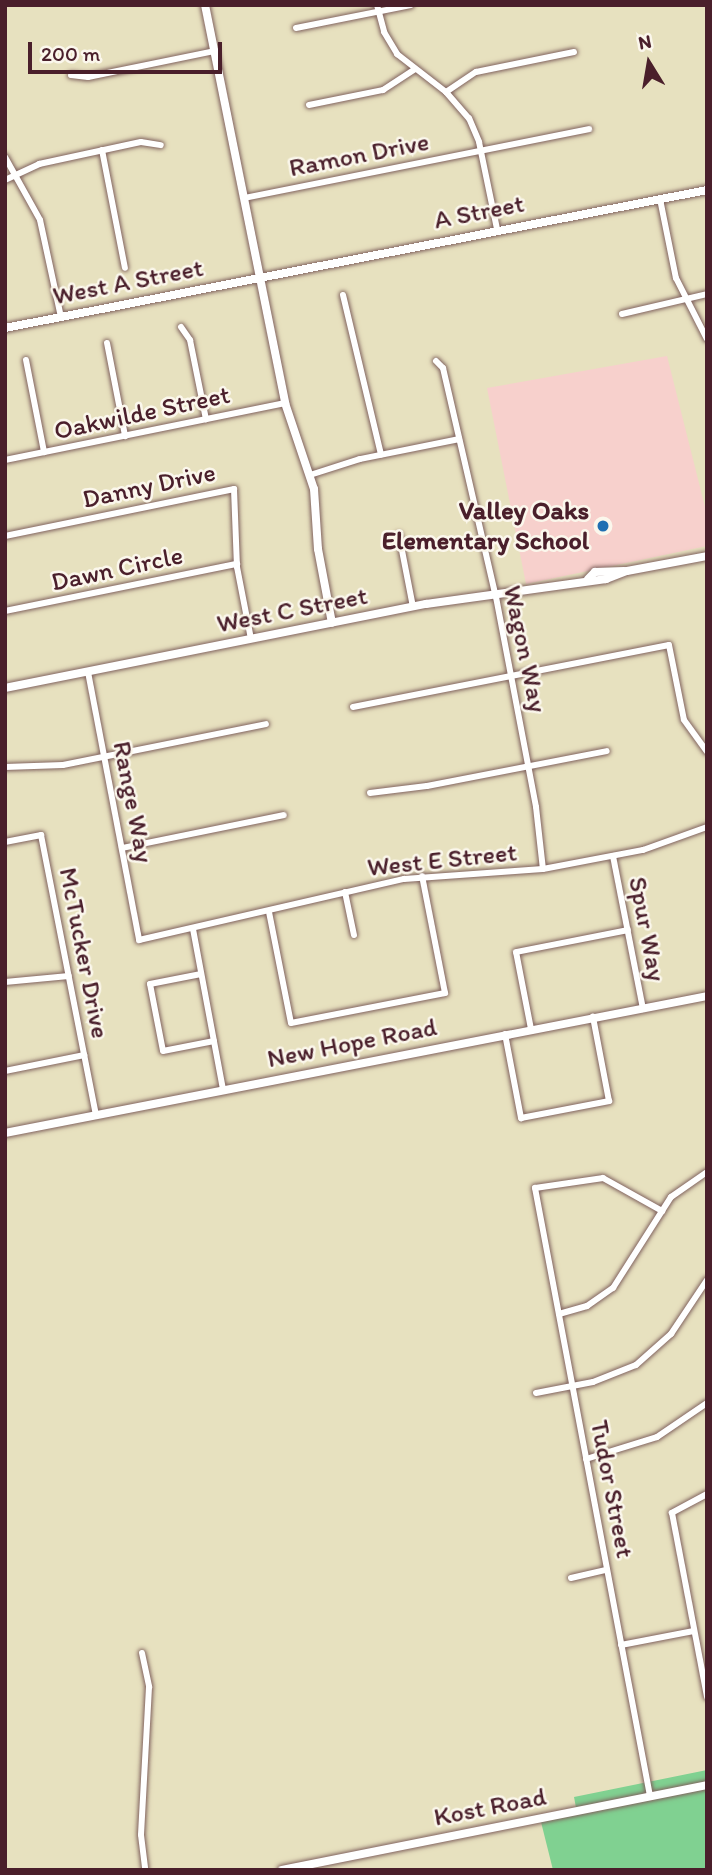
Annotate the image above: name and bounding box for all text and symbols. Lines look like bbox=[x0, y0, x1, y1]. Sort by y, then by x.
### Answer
scale bar bbox=[32, 28, 226, 72]
north arrow bbox=[614, 28, 684, 98]
text: N bbox=[636, 29, 653, 54]
text: 200 m bbox=[41, 41, 100, 66]
street label: Ramon Drive bbox=[286, 126, 432, 184]
street label: A Street bbox=[431, 188, 527, 236]
street label: West A Street bbox=[50, 252, 206, 312]
street label: Oakwilde Street bbox=[51, 379, 233, 447]
street label: Danny Drive bbox=[79, 457, 219, 515]
place label: Valley Oaks Elementary School bbox=[382, 495, 589, 556]
marker: Valley Oaks Elementary School bbox=[595, 518, 611, 534]
street label: Dawn Circle bbox=[49, 540, 185, 598]
street label: West C Street bbox=[214, 580, 370, 640]
street label: Wagon Way bbox=[496, 583, 554, 715]
street label: Range Way bbox=[106, 739, 160, 865]
street label: West E Street bbox=[366, 837, 518, 883]
street label: McTucker Drive bbox=[52, 865, 116, 1041]
street label: Spur Way bbox=[622, 874, 672, 984]
street label: New Hope Road bbox=[264, 1011, 440, 1075]
street label: Tudor Street bbox=[583, 1418, 641, 1560]
street label: Kost Road bbox=[432, 1781, 548, 1833]

